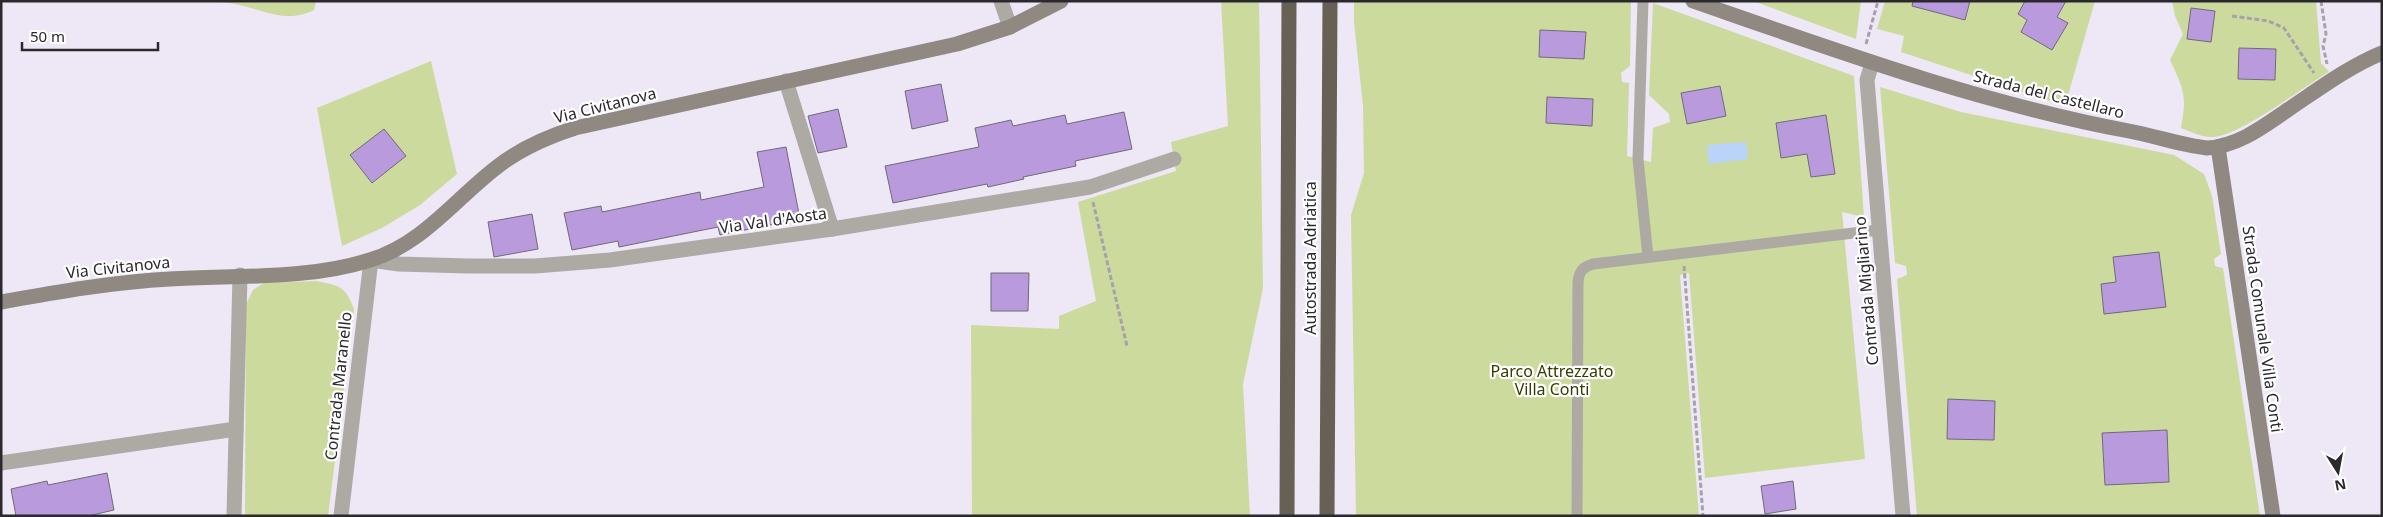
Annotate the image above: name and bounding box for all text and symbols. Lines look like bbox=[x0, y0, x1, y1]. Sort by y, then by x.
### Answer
scale bar bbox=[22, 20, 159, 52]
text: 50 m bbox=[30, 26, 65, 46]
street label: Strada del Castellaro bbox=[1971, 65, 2127, 123]
street label: Via Civitanova bbox=[552, 82, 658, 128]
street label: Autostrada Adriatica bbox=[1299, 181, 1321, 335]
street label: Via Val d'Aosta bbox=[718, 202, 828, 238]
street label: Contrada Migliarino bbox=[1849, 215, 1883, 367]
street label: Strada Comunale Villa Conti bbox=[2238, 224, 2288, 434]
street label: Via Civitanova bbox=[65, 251, 171, 283]
street label: Contrada Maranello bbox=[319, 311, 357, 461]
park label: Parco Attrezzato Villa Conti bbox=[1491, 360, 1613, 400]
north arrow bbox=[2313, 447, 2363, 497]
text: N bbox=[2333, 475, 2348, 496]

